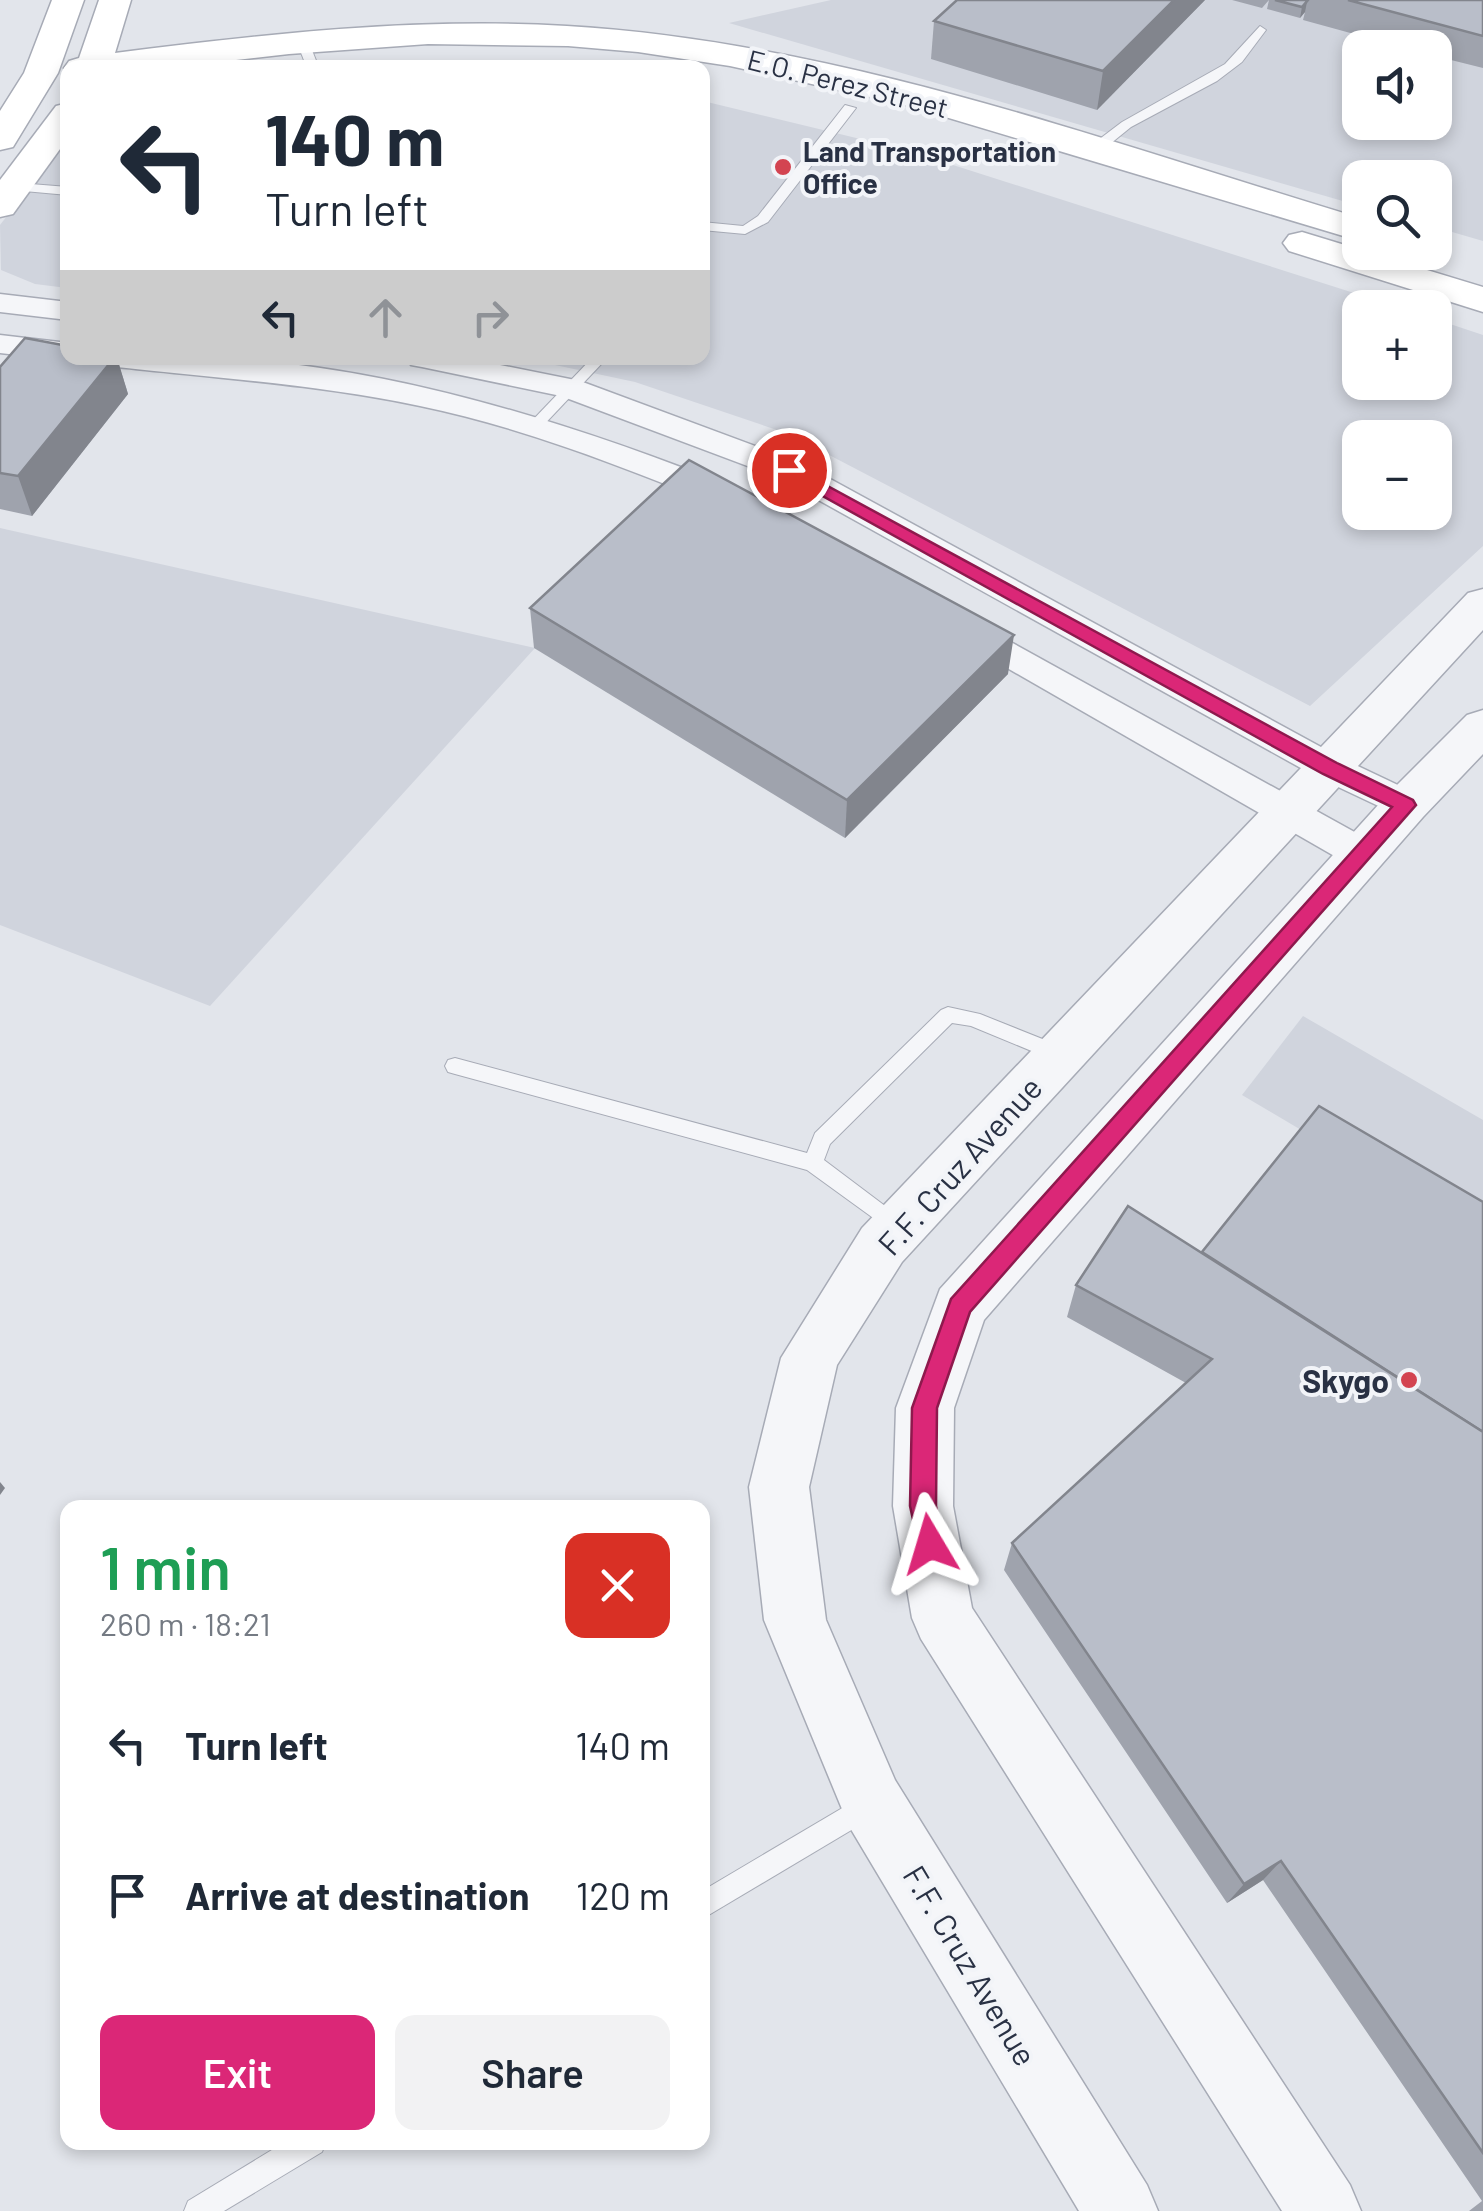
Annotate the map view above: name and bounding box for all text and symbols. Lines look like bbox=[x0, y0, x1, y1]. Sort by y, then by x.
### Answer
map controls bbox=[1342, 30, 1452, 530]
button: sound bbox=[1342, 30, 1452, 140]
street label: E.O. Perez Street bbox=[744, 42, 952, 124]
text: 140 m bbox=[265, 96, 444, 180]
icon: left bbox=[100, 100, 230, 230]
place label: Land Transportation Office bbox=[803, 134, 1056, 200]
marker: Land Transportation Office bbox=[772, 156, 794, 178]
button: search bbox=[1342, 160, 1452, 270]
text: Turn left bbox=[265, 181, 429, 235]
icon: left bbox=[253, 290, 308, 345]
icon: ahead bbox=[358, 290, 413, 345]
icon: right bbox=[463, 290, 518, 345]
button: + bbox=[1342, 290, 1452, 400]
button: − bbox=[1342, 420, 1452, 530]
pin bbox=[747, 428, 832, 513]
icon: arrive bbox=[762, 443, 817, 498]
street label: F.F. Cruz Avenue bbox=[869, 1068, 1049, 1262]
place label: Skygo bbox=[1302, 1361, 1389, 1399]
marker: Skygo bbox=[1398, 1369, 1420, 1391]
position arrow bbox=[878, 1492, 982, 1596]
text: 1 min bbox=[100, 1530, 231, 1602]
button: close bbox=[565, 1533, 670, 1638]
text: 260 m · 18:21 bbox=[100, 1604, 271, 1642]
icon: left bbox=[100, 1718, 155, 1773]
text: Turn left bbox=[185, 1722, 328, 1768]
text: 140 m bbox=[575, 1722, 670, 1768]
street label: F.F. Cruz Avenue bbox=[896, 1858, 1046, 2072]
icon: arrive bbox=[100, 1868, 155, 1923]
text: Arrive at destination bbox=[185, 1872, 530, 1918]
text: 120 m bbox=[576, 1872, 670, 1918]
button: Exit bbox=[100, 2015, 375, 2130]
button: Share bbox=[395, 2015, 670, 2130]

